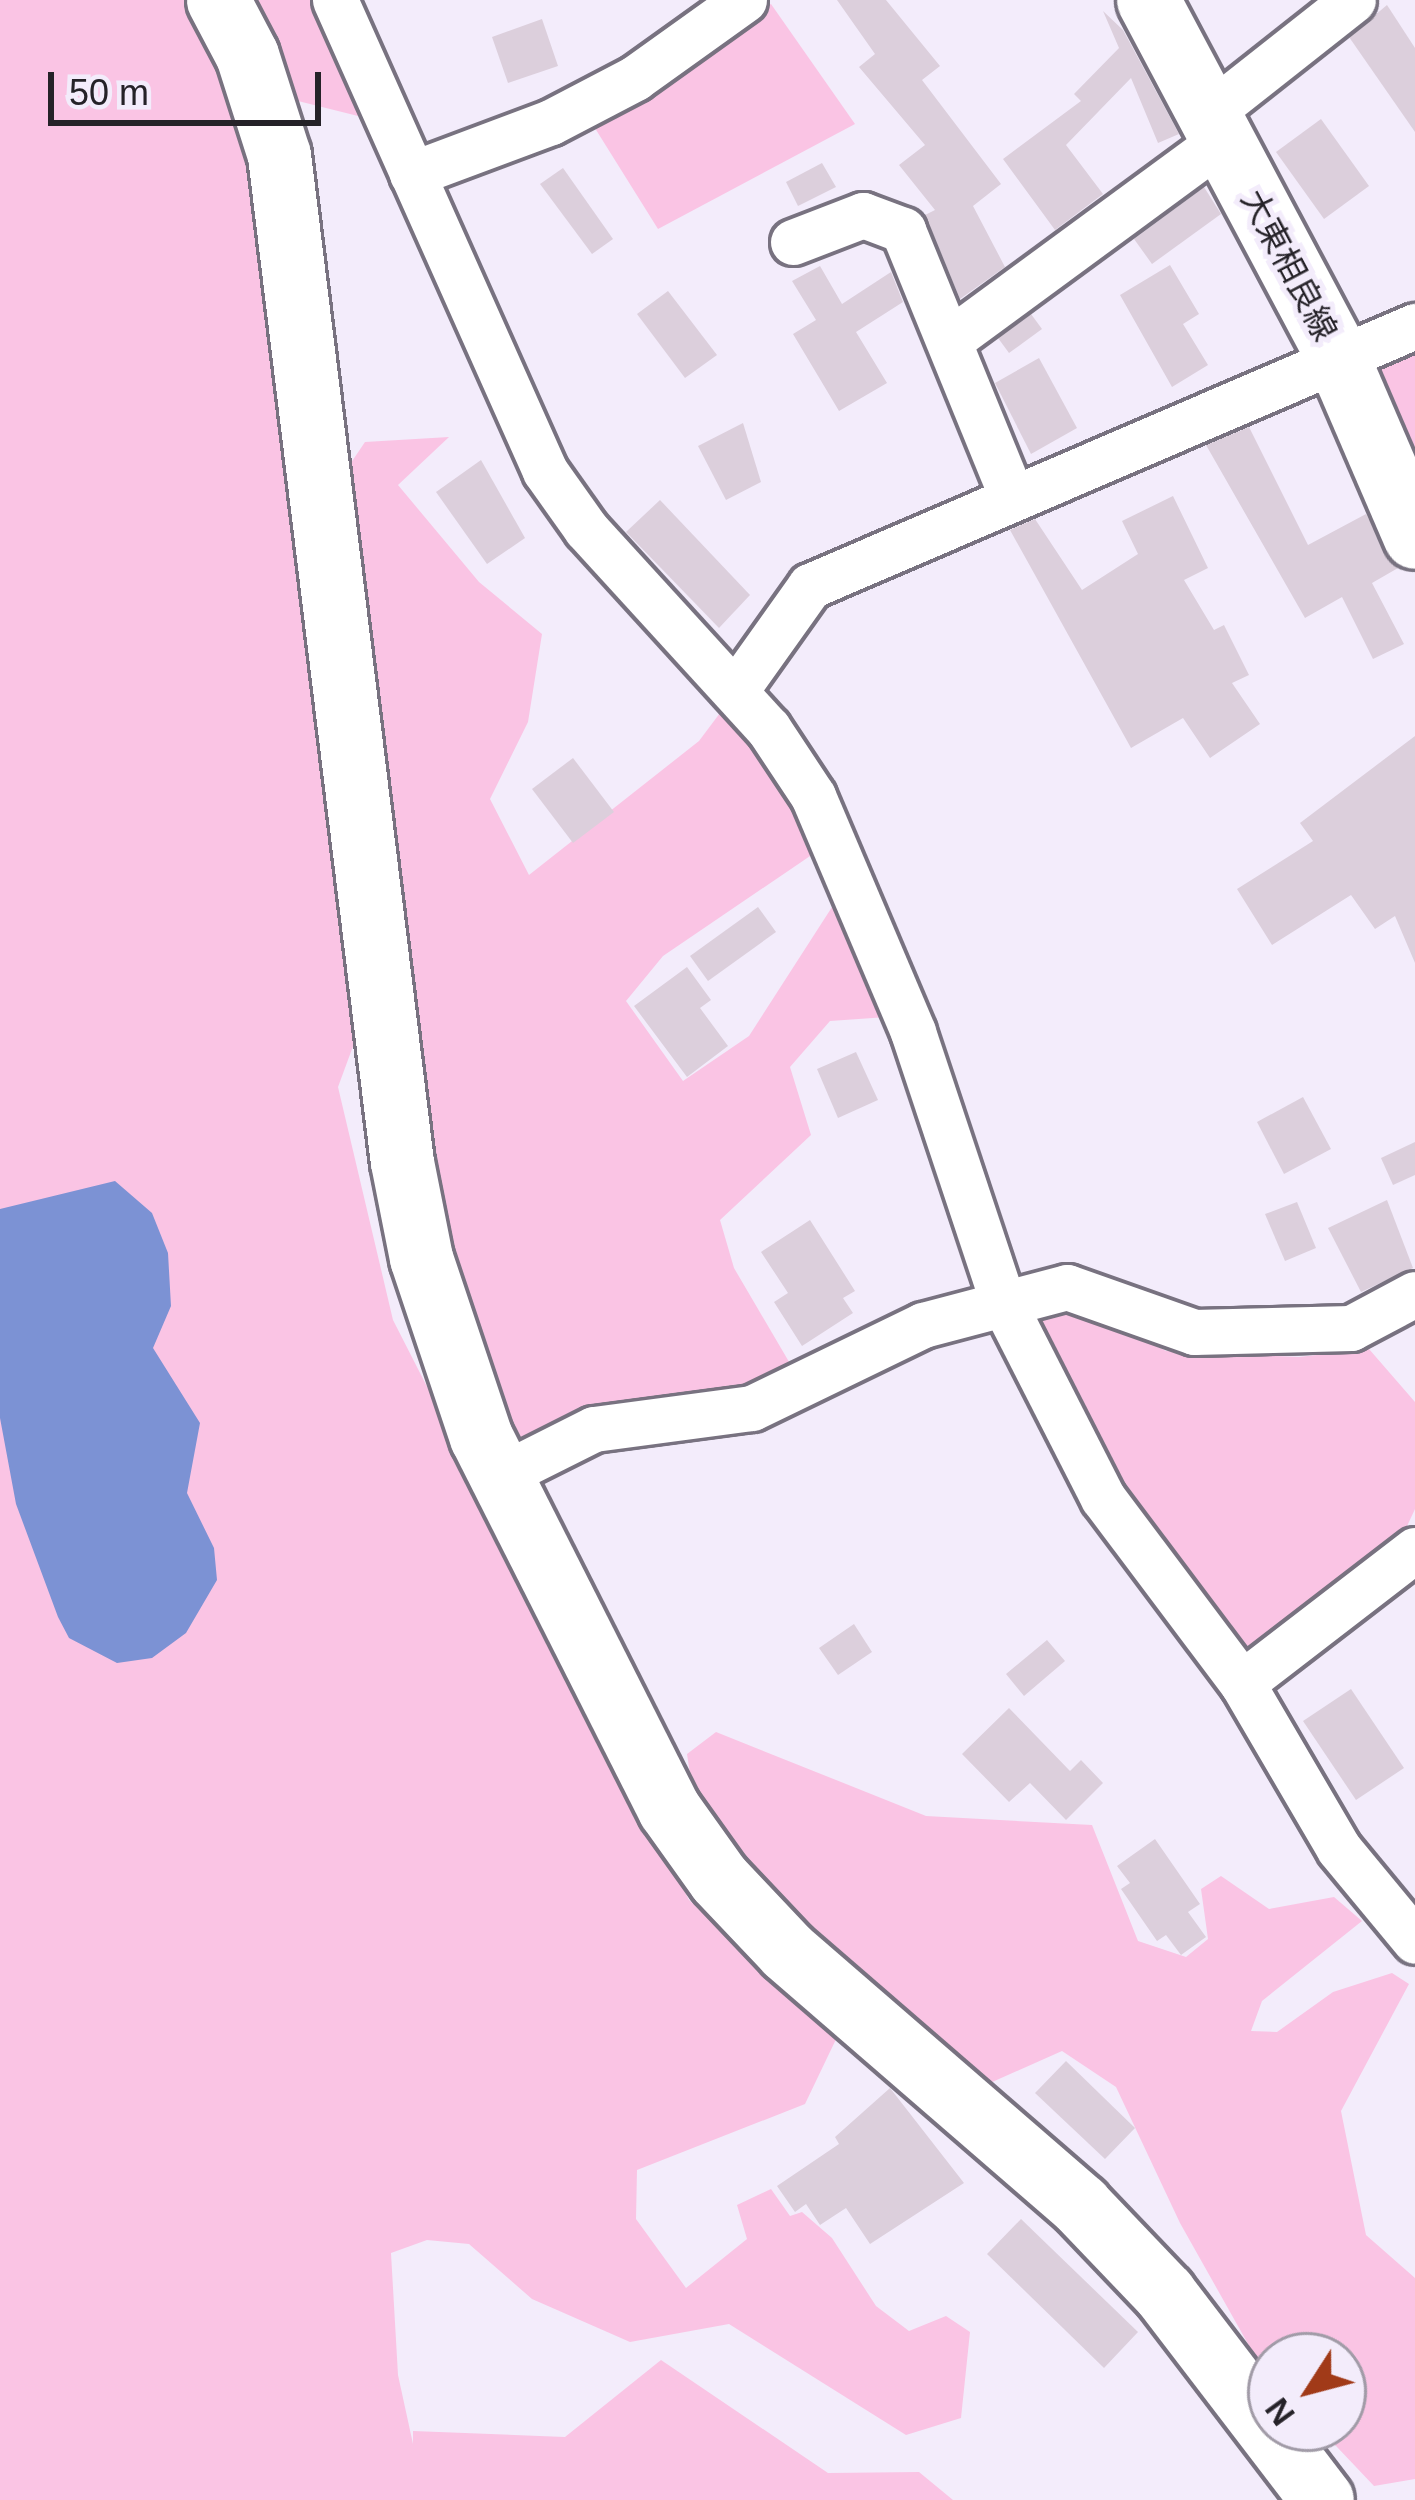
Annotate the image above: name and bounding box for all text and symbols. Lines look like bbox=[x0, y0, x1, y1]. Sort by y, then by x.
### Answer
scale bar bbox=[54, 48, 327, 122]
text: 50 m bbox=[69, 72, 149, 113]
street label: 大東相良線 bbox=[1233, 183, 1345, 347]
north arrow bbox=[1247, 2332, 1367, 2452]
text: N bbox=[1258, 2391, 1302, 2432]

